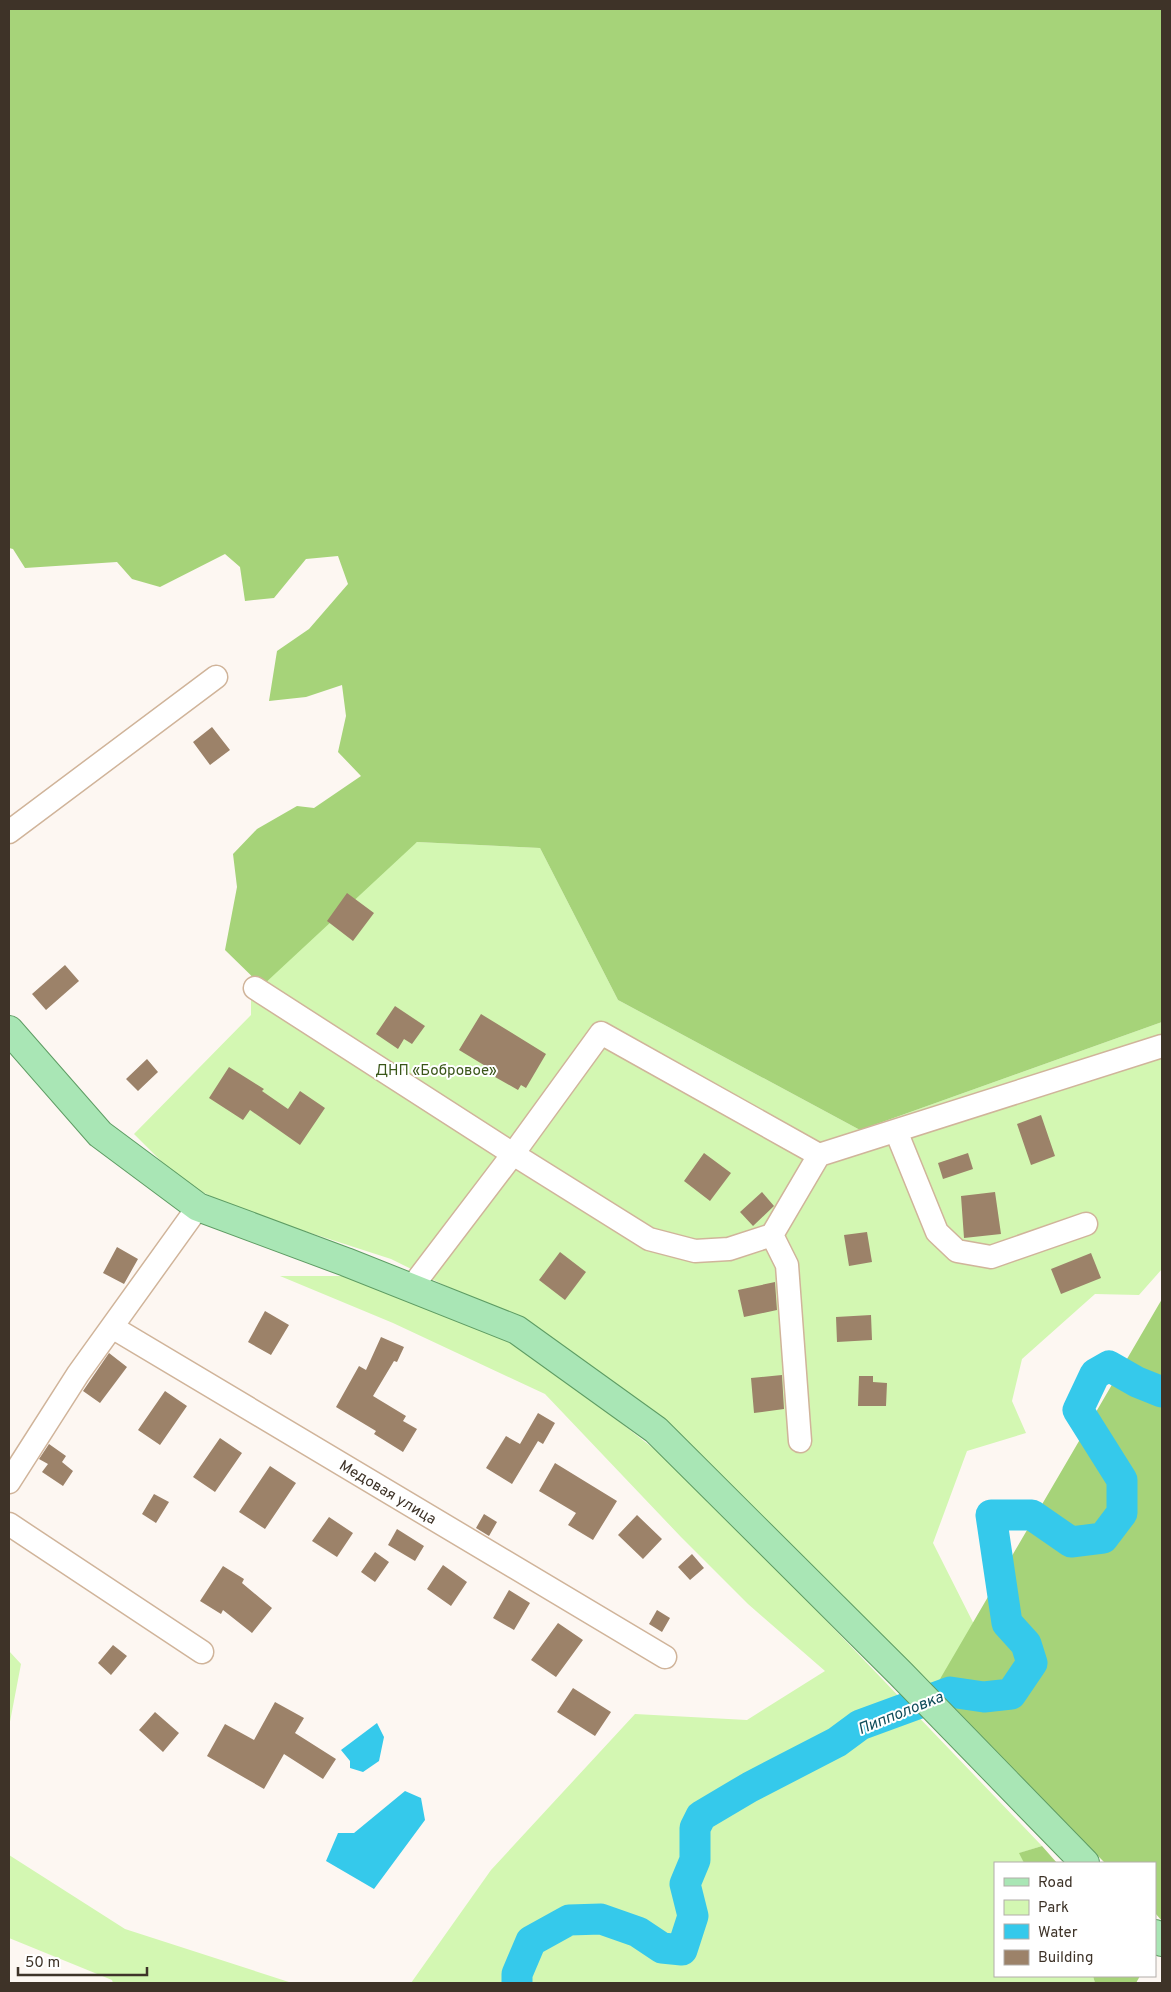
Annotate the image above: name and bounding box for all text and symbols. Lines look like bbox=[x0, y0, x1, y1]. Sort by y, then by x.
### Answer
park label: ДНП «Бобровое» bbox=[375, 1062, 497, 1081]
street label: Медовая улица bbox=[335, 1457, 439, 1530]
water label: Пипполовка bbox=[855, 1687, 947, 1740]
legend bbox=[994, 1862, 1156, 1977]
text: Road bbox=[1038, 1874, 1073, 1893]
text: Park bbox=[1038, 1899, 1069, 1918]
text: Water bbox=[1038, 1924, 1078, 1943]
scale bar bbox=[18, 1944, 146, 1976]
text: Building bbox=[1038, 1949, 1093, 1968]
text: 50 m bbox=[25, 1954, 60, 1973]

